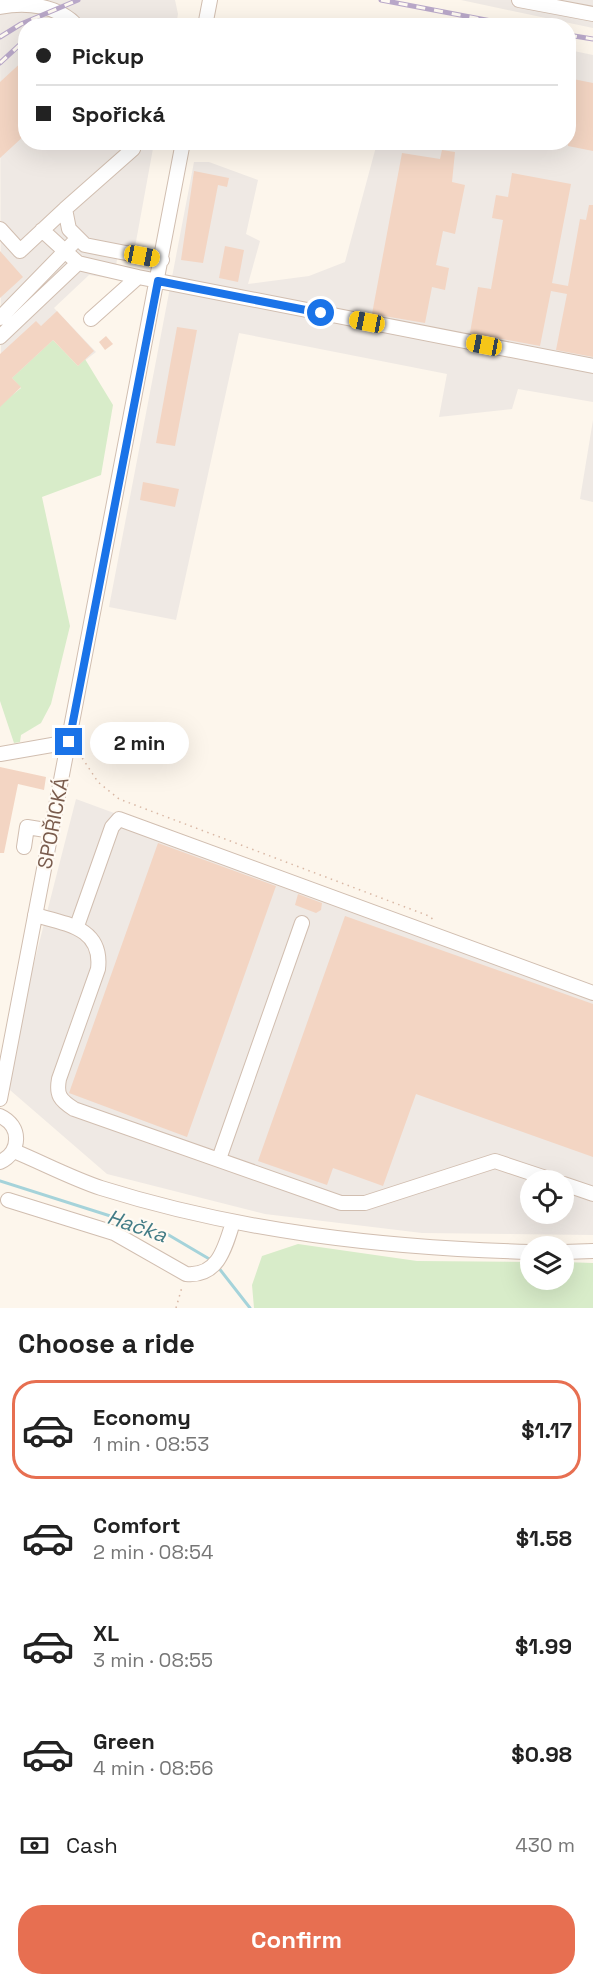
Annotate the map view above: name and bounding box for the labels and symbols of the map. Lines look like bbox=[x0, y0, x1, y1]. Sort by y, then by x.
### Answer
car bbox=[123, 244, 161, 268]
route start bbox=[307, 299, 334, 326]
car bbox=[348, 310, 386, 334]
car bbox=[465, 333, 503, 357]
callout: 2 min bbox=[90, 721, 189, 763]
route end bbox=[55, 728, 82, 755]
street label: SPOŘICKÁ bbox=[31, 775, 75, 871]
water label: Hačka bbox=[104, 1203, 171, 1249]

